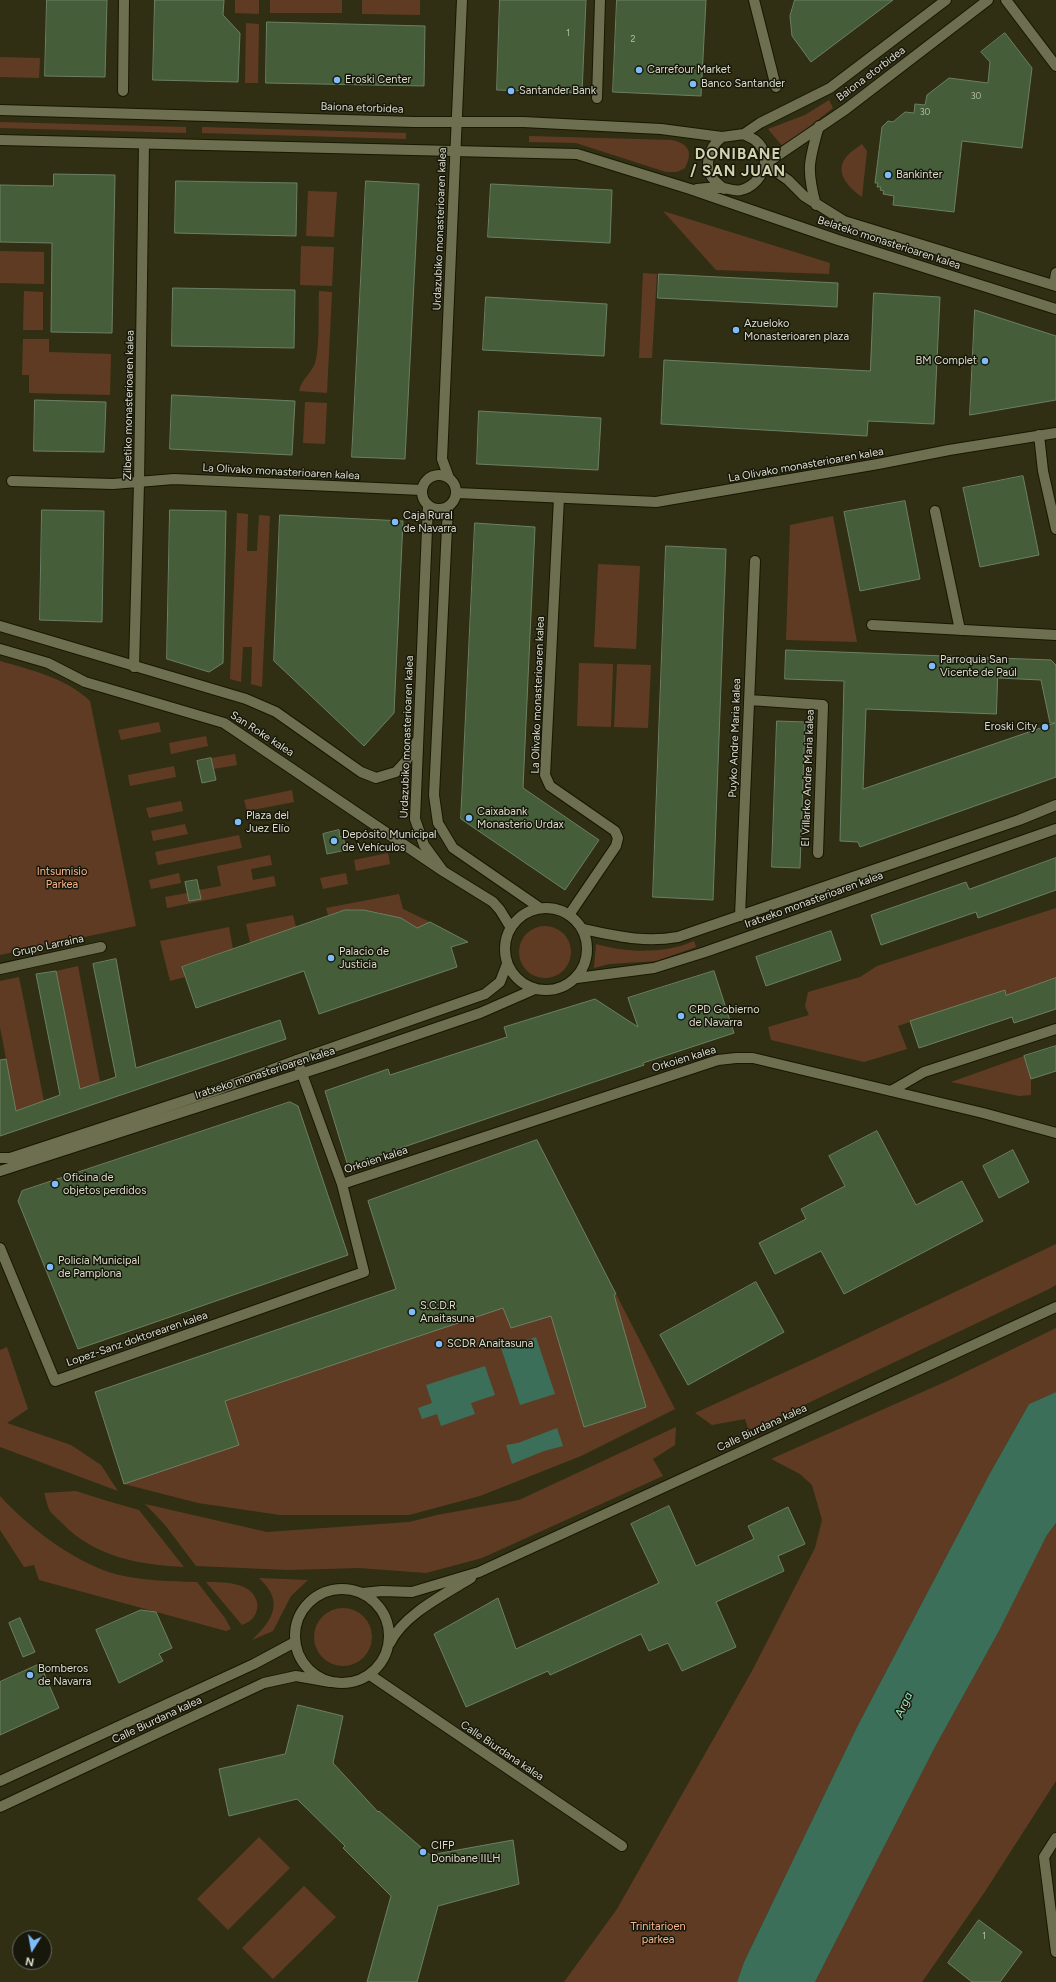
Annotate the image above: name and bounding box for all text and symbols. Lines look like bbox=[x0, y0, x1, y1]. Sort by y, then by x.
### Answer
house number: 1 bbox=[566, 28, 570, 38]
house number: 2 bbox=[630, 34, 636, 44]
street label: Baiona etorbidea bbox=[834, 44, 908, 104]
place label: Carrefour Market bbox=[647, 63, 731, 77]
marker: Carrefour Market bbox=[634, 65, 644, 75]
place label: Eroski Center bbox=[345, 73, 411, 87]
marker: Eroski Center bbox=[332, 75, 342, 85]
place label: Banco Santander bbox=[701, 77, 785, 91]
marker: Banco Santander bbox=[688, 79, 698, 89]
place label: Santander Bank bbox=[519, 84, 596, 98]
marker: Santander Bank bbox=[506, 86, 516, 96]
house number: 30 bbox=[971, 91, 981, 101]
street label: Baiona etorbidea bbox=[320, 100, 404, 116]
house number: 30 bbox=[920, 107, 930, 117]
district label: DONIBANE / SAN JUAN bbox=[690, 146, 786, 181]
street label: Urdazubiko monasterioaren kalea bbox=[431, 147, 449, 311]
place label: Bankinter bbox=[896, 168, 942, 182]
marker: Bankinter bbox=[883, 170, 893, 180]
street label: Belateko monasterioaren kalea bbox=[816, 214, 962, 272]
place label: Azueloko Monasterioaren plaza bbox=[744, 317, 849, 343]
marker: Azueloko Monasterioaren plaza bbox=[731, 325, 741, 335]
street label: Zilbetiko monasterioaren kalea bbox=[121, 330, 137, 480]
place label: BM Complet bbox=[915, 354, 977, 368]
marker: BM Complet bbox=[980, 356, 990, 366]
street label: La Olivako monasterioaren kalea bbox=[727, 445, 885, 485]
street label: La Olivako monasterioaren kalea bbox=[202, 461, 360, 483]
place label: Caja Rural de Navarra bbox=[403, 509, 456, 535]
marker: Caja Rural de Navarra bbox=[390, 517, 400, 527]
street label: La Olivako monasterioaren kalea bbox=[529, 616, 547, 774]
place label: Parroquia San Vicente de Paúl bbox=[940, 653, 1017, 679]
street label: Urdazubiko monasterioaren kalea bbox=[398, 655, 416, 819]
marker: Parroquia San Vicente de Paúl bbox=[927, 661, 937, 671]
street label: Puyko Andre Maria kalea bbox=[726, 678, 744, 798]
street label: San Roke kalea bbox=[228, 709, 296, 759]
street label: El Villarko Andre Maria kalea bbox=[799, 709, 817, 847]
place label: Eroski City bbox=[984, 720, 1037, 734]
marker: Eroski City bbox=[1040, 722, 1050, 732]
place label: Caixabank Monasterio Urdax bbox=[477, 805, 564, 831]
place label: Plaza del Juez Elío bbox=[246, 809, 290, 835]
marker: Caixabank Monasterio Urdax bbox=[464, 813, 474, 823]
marker: Plaza del Juez Elío bbox=[233, 817, 243, 827]
place label: Depósito Municipal de Vehículos bbox=[342, 828, 437, 854]
marker: Depósito Municipal de Vehículos bbox=[329, 836, 339, 846]
park label: Intsumisio Parkea bbox=[37, 865, 87, 891]
street label: Iratxeko monasterioaren kalea bbox=[743, 869, 885, 931]
street label: Grupo Larraina bbox=[11, 932, 85, 960]
place label: Palacio de Justicia bbox=[339, 945, 389, 971]
marker: Palacio de Justicia bbox=[326, 953, 336, 963]
place label: CPD Gobierno de Navarra bbox=[689, 1003, 760, 1029]
marker: CPD Gobierno de Navarra bbox=[676, 1011, 686, 1021]
street label: Orkoien kalea bbox=[650, 1043, 718, 1075]
street label: Iratxeko monasterioaren kalea bbox=[193, 1044, 337, 1102]
street label: Orkoien kalea bbox=[343, 1144, 409, 1176]
place label: Oficina de objetos perdidos bbox=[63, 1171, 146, 1197]
marker: Oficina de objetos perdidos bbox=[50, 1179, 60, 1189]
place label: Policía Municipal de Pamplona bbox=[58, 1254, 140, 1280]
marker: Policía Municipal de Pamplona bbox=[45, 1262, 55, 1272]
place label: S.C.D.R Anaitasuna bbox=[420, 1299, 474, 1325]
marker: S.C.D.R Anaitasuna bbox=[407, 1307, 417, 1317]
street label: Lopez-Sanz doktorearen kalea bbox=[65, 1309, 209, 1369]
place label: SCDR Anaitasuna bbox=[447, 1337, 533, 1351]
marker: SCDR Anaitasuna bbox=[434, 1339, 444, 1349]
street label: Calle Biurdana kalea bbox=[715, 1401, 809, 1455]
place label: Bomberos de Navarra bbox=[38, 1662, 91, 1688]
marker: Bomberos de Navarra bbox=[25, 1670, 35, 1680]
water label: Arga bbox=[892, 1690, 916, 1720]
street label: Calle Biurdana kalea bbox=[110, 1693, 204, 1747]
street label: Calle Biurdana kalea bbox=[458, 1718, 546, 1784]
place label: CIFP Donibane IILH bbox=[431, 1839, 500, 1865]
marker: CIFP Donibane IILH bbox=[418, 1847, 428, 1857]
park label: Trinitarioen parkea bbox=[630, 1920, 686, 1946]
north arrow bbox=[12, 1930, 52, 1970]
house number: 1 bbox=[982, 1931, 986, 1941]
text: N bbox=[24, 1954, 35, 1968]

